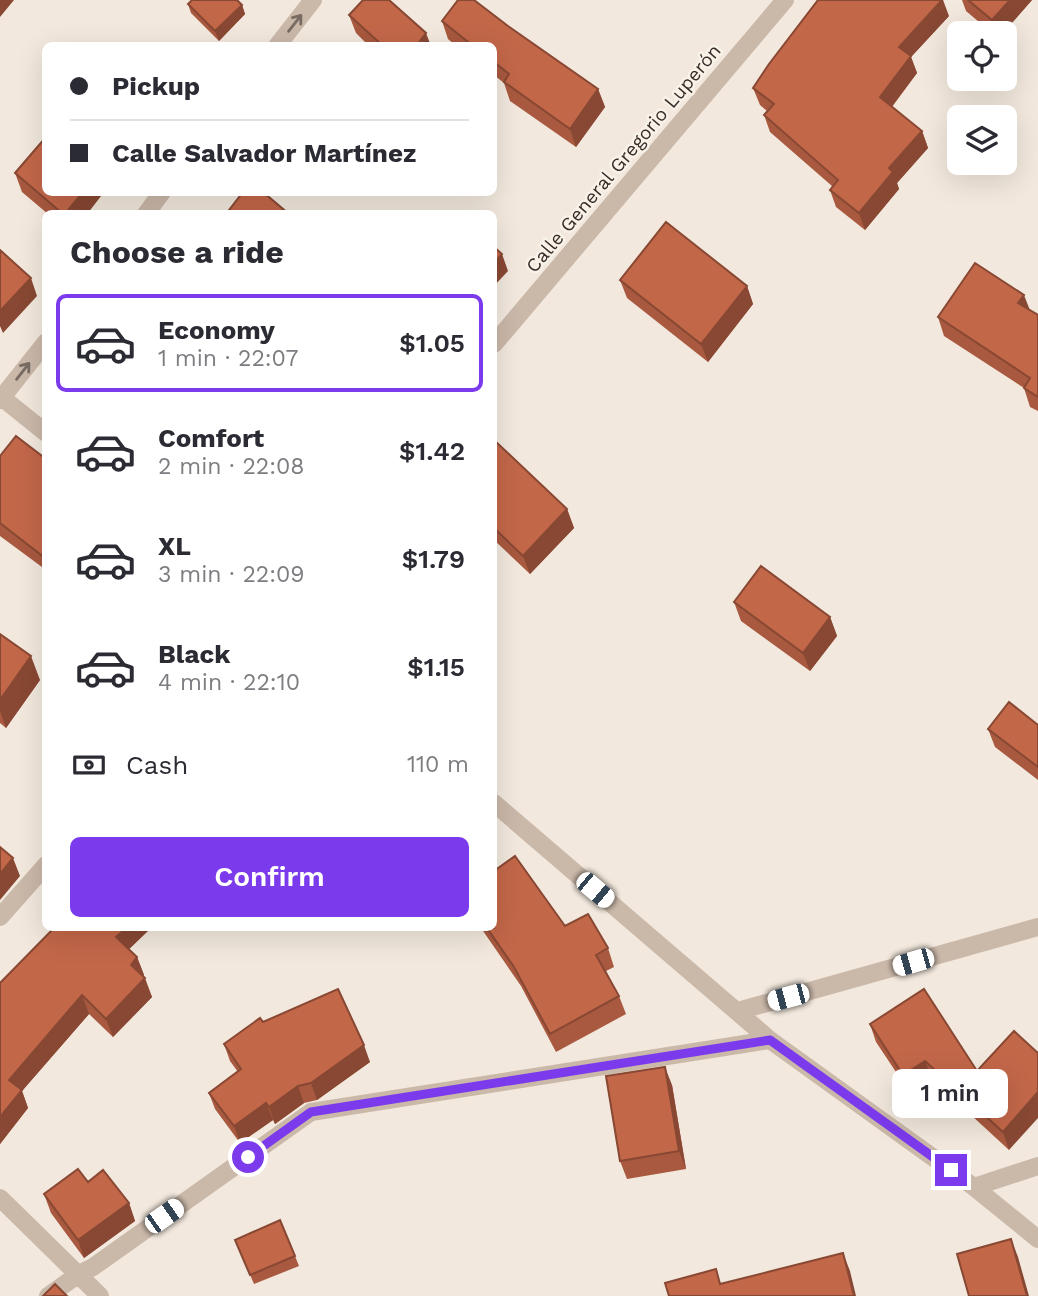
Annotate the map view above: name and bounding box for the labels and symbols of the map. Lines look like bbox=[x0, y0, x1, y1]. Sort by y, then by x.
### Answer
one-way arrow bbox=[288, 14, 303, 32]
street label: Calle General Gregorio Luperón bbox=[521, 40, 726, 277]
one-way arrow bbox=[15, 362, 30, 381]
car bbox=[573, 868, 618, 912]
car bbox=[890, 946, 937, 978]
car bbox=[765, 981, 812, 1013]
callout: 1 min bbox=[893, 1068, 1009, 1118]
route start bbox=[232, 1141, 264, 1173]
route end bbox=[935, 1154, 967, 1186]
car bbox=[141, 1195, 188, 1237]

